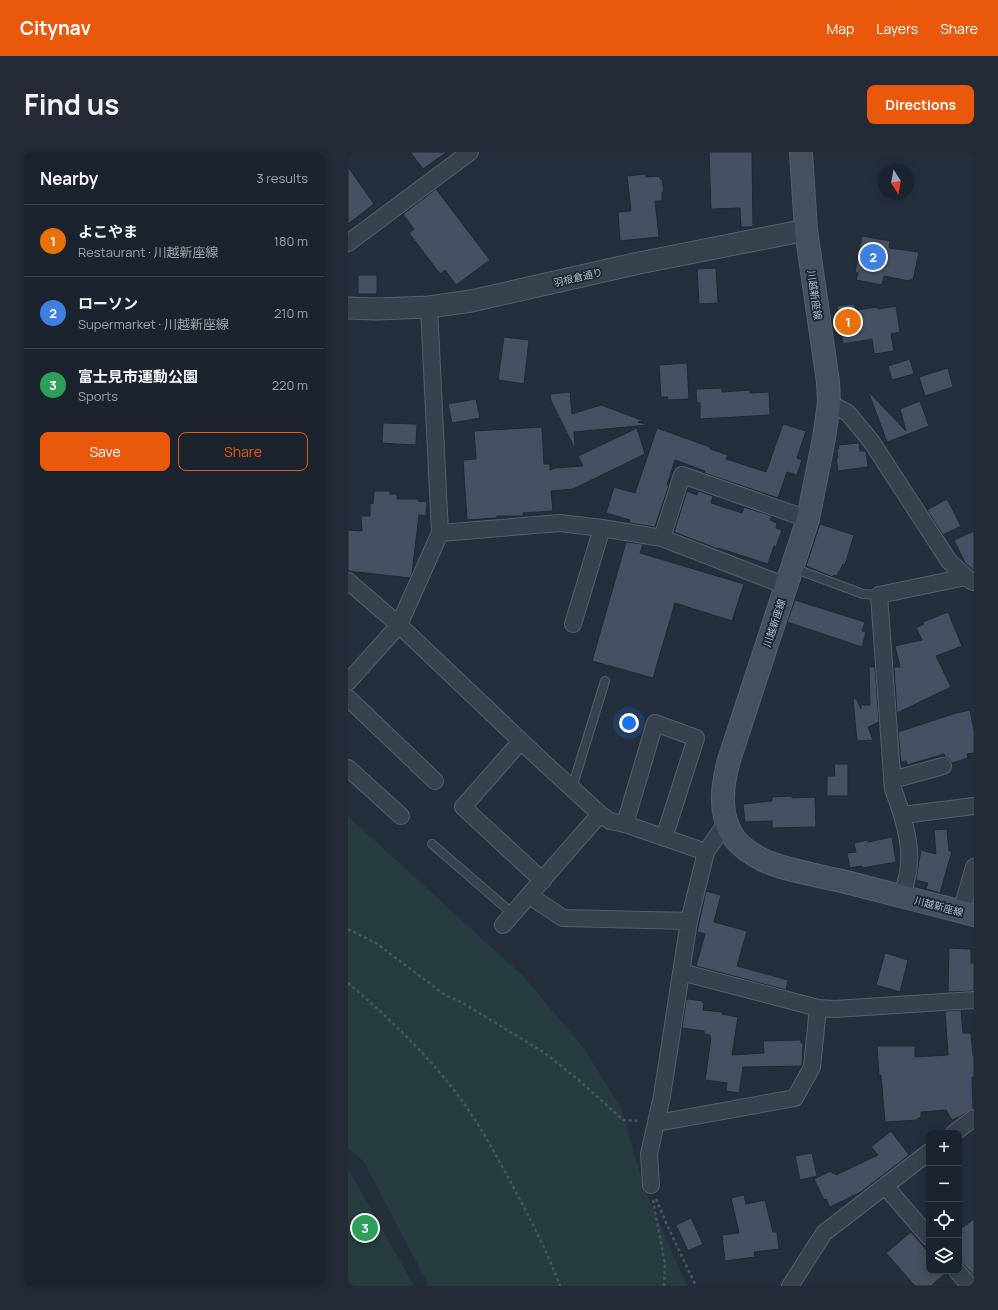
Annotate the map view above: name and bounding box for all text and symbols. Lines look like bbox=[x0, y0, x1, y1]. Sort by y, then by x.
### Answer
text: Citynav bbox=[20, 15, 91, 41]
text: Map bbox=[826, 19, 854, 38]
text: Layers bbox=[876, 19, 918, 38]
text: Share bbox=[940, 19, 978, 38]
text: Find us bbox=[24, 85, 119, 123]
button: Directions bbox=[867, 85, 974, 124]
north arrow bbox=[878, 164, 914, 200]
text: Nearby bbox=[40, 167, 98, 190]
text: 3 results bbox=[256, 169, 308, 187]
text: よこやま bbox=[78, 221, 138, 242]
text: 1 bbox=[50, 232, 56, 250]
text: 180 m bbox=[274, 232, 308, 250]
pin: 2 bbox=[860, 242, 886, 272]
text: Restaurant · 川越新座線 bbox=[78, 243, 219, 261]
street label: 羽根倉通り bbox=[552, 265, 604, 289]
street label: 川越新座線 bbox=[805, 269, 825, 321]
text: ローソン bbox=[78, 293, 138, 314]
text: 2 bbox=[49, 304, 57, 322]
text: 210 m bbox=[274, 304, 308, 322]
pin: 1 bbox=[835, 307, 861, 337]
text: Supermarket · 川越新座線 bbox=[78, 315, 229, 333]
text: 富士見市運動公園 bbox=[78, 366, 198, 387]
text: 3 bbox=[49, 376, 57, 394]
text: 220 m bbox=[272, 376, 308, 394]
text: Sports bbox=[78, 387, 118, 405]
button: Save bbox=[40, 432, 170, 471]
button: Share bbox=[178, 432, 308, 471]
street label: 川越新座線 bbox=[760, 597, 788, 649]
your location bbox=[619, 713, 639, 733]
street label: 川越新座線 bbox=[913, 893, 965, 919]
map controls bbox=[926, 1130, 962, 1274]
button: + bbox=[926, 1130, 962, 1166]
button: − bbox=[926, 1166, 962, 1202]
button: locate bbox=[926, 1202, 962, 1238]
pin: 3 bbox=[352, 1213, 378, 1243]
button: layers bbox=[926, 1238, 962, 1274]

